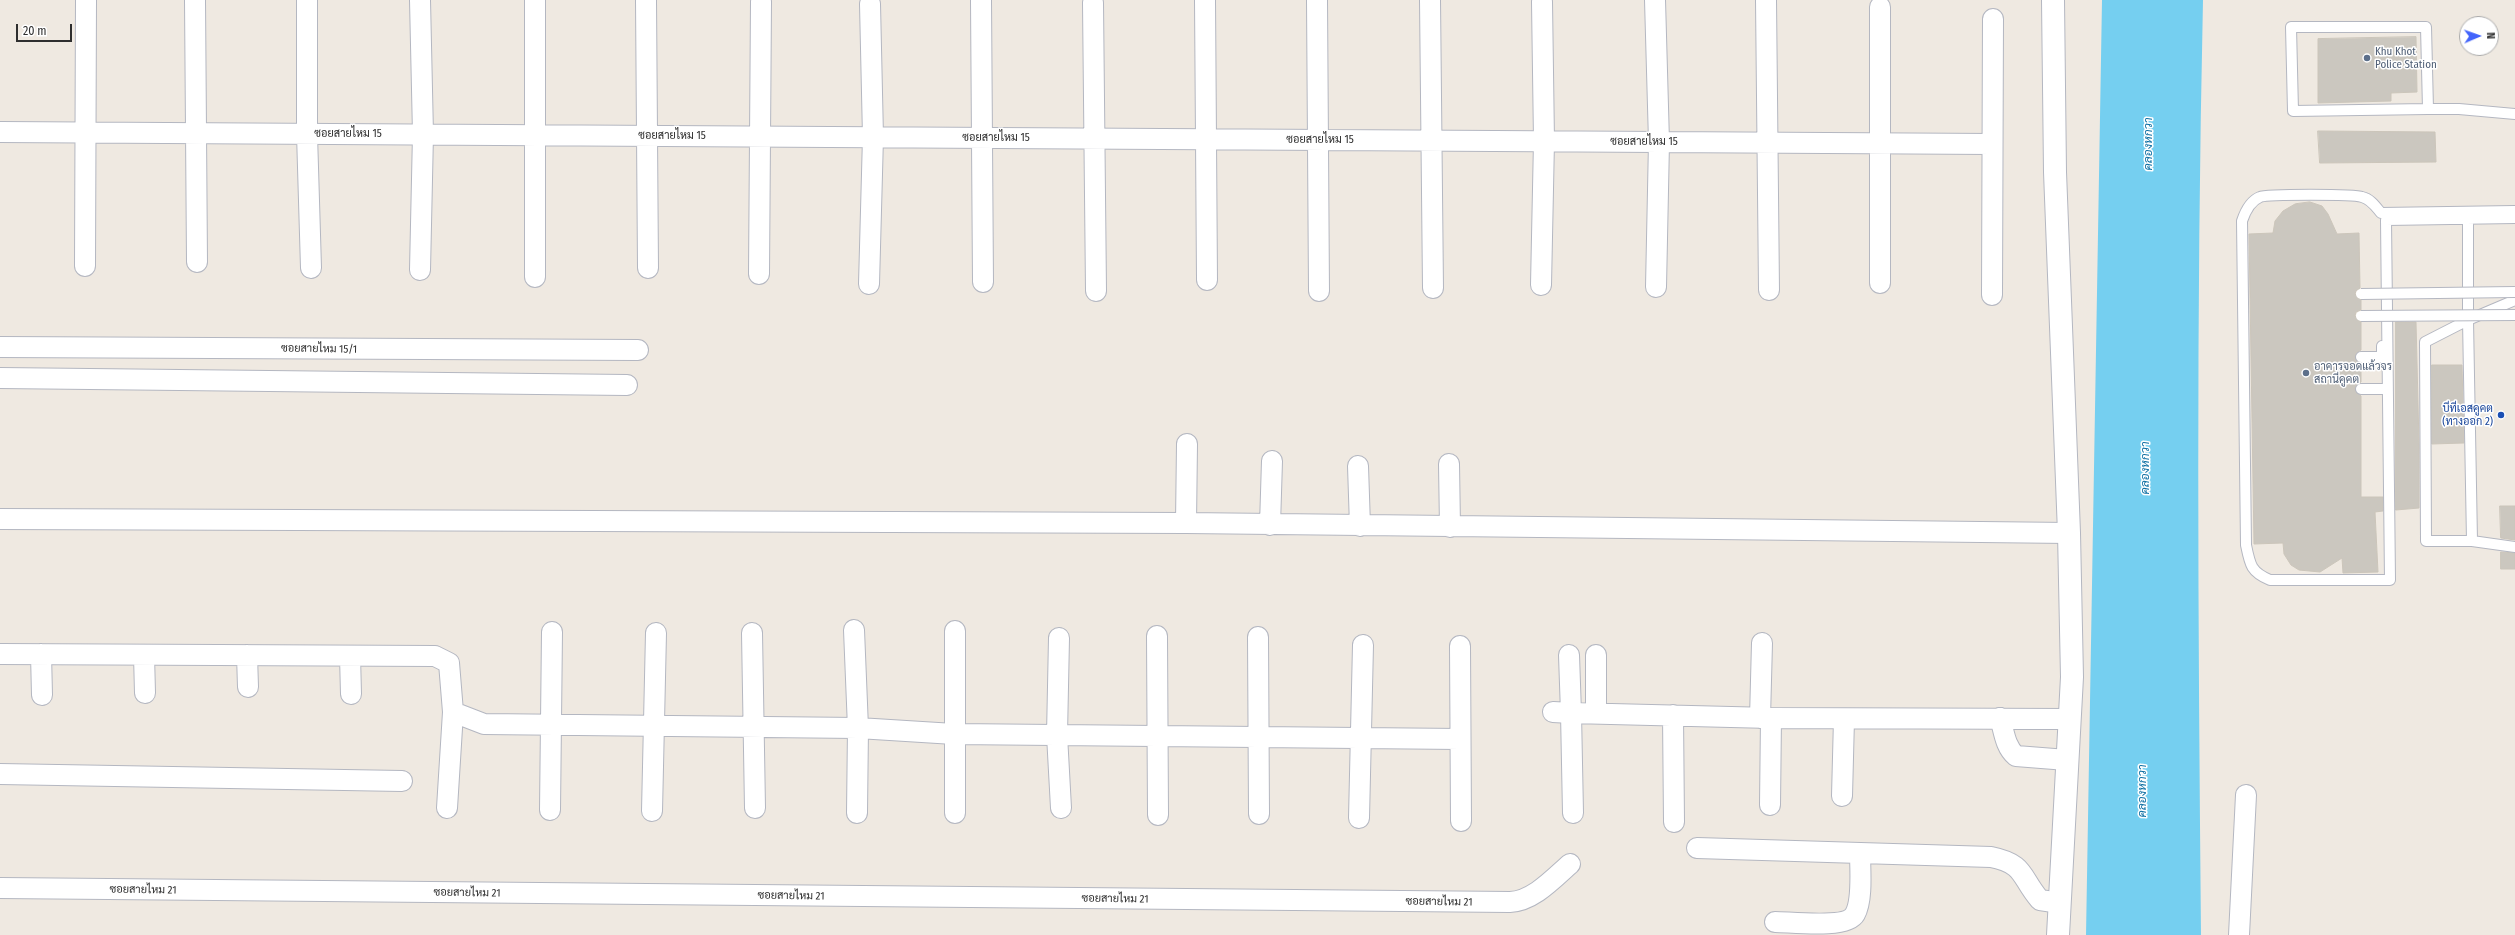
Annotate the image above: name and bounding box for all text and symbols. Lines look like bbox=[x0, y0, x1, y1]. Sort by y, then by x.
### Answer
scale bar bbox=[18, 16, 74, 42]
north arrow bbox=[2459, 16, 2499, 56]
text: 20 m bbox=[23, 24, 47, 38]
text: N bbox=[2484, 32, 2497, 39]
place label: Khu Khot Police Station bbox=[2375, 45, 2437, 71]
marker: Khu Khot Police Station bbox=[2362, 53, 2372, 63]
water label: คลองหกวา bbox=[2142, 117, 2156, 171]
street label: ซอยสายไหม 15 bbox=[314, 127, 382, 141]
street label: ซอยสายไหม 15 bbox=[638, 129, 706, 143]
street label: ซอยสายไหม 15 bbox=[962, 131, 1030, 145]
street label: ซอยสายไหม 15 bbox=[1286, 133, 1354, 147]
street label: ซอยสายไหม 15 bbox=[1610, 135, 1678, 149]
street label: ซอยสายไหม 15/1 bbox=[281, 342, 357, 356]
place label: อาคารจอดแล้วจร สถานีคูคต bbox=[2314, 360, 2392, 386]
marker: อาคารจอดแล้วจร สถานีคูคต bbox=[2301, 368, 2311, 378]
place label: บีทีเอสคูคต (ทางออก 2) bbox=[2442, 402, 2493, 428]
marker: บีทีเอสคูคต (ทางออก 2) bbox=[2496, 410, 2506, 420]
water label: คลองหกวา bbox=[2139, 441, 2153, 495]
water label: คลองหกวา bbox=[2136, 764, 2150, 818]
street label: ซอยสายไหม 21 bbox=[109, 883, 177, 897]
street label: ซอยสายไหม 21 bbox=[433, 886, 501, 900]
street label: ซอยสายไหม 21 bbox=[757, 889, 825, 903]
street label: ซอยสายไหม 21 bbox=[1081, 892, 1149, 906]
street label: ซอยสายไหม 21 bbox=[1405, 895, 1473, 909]

